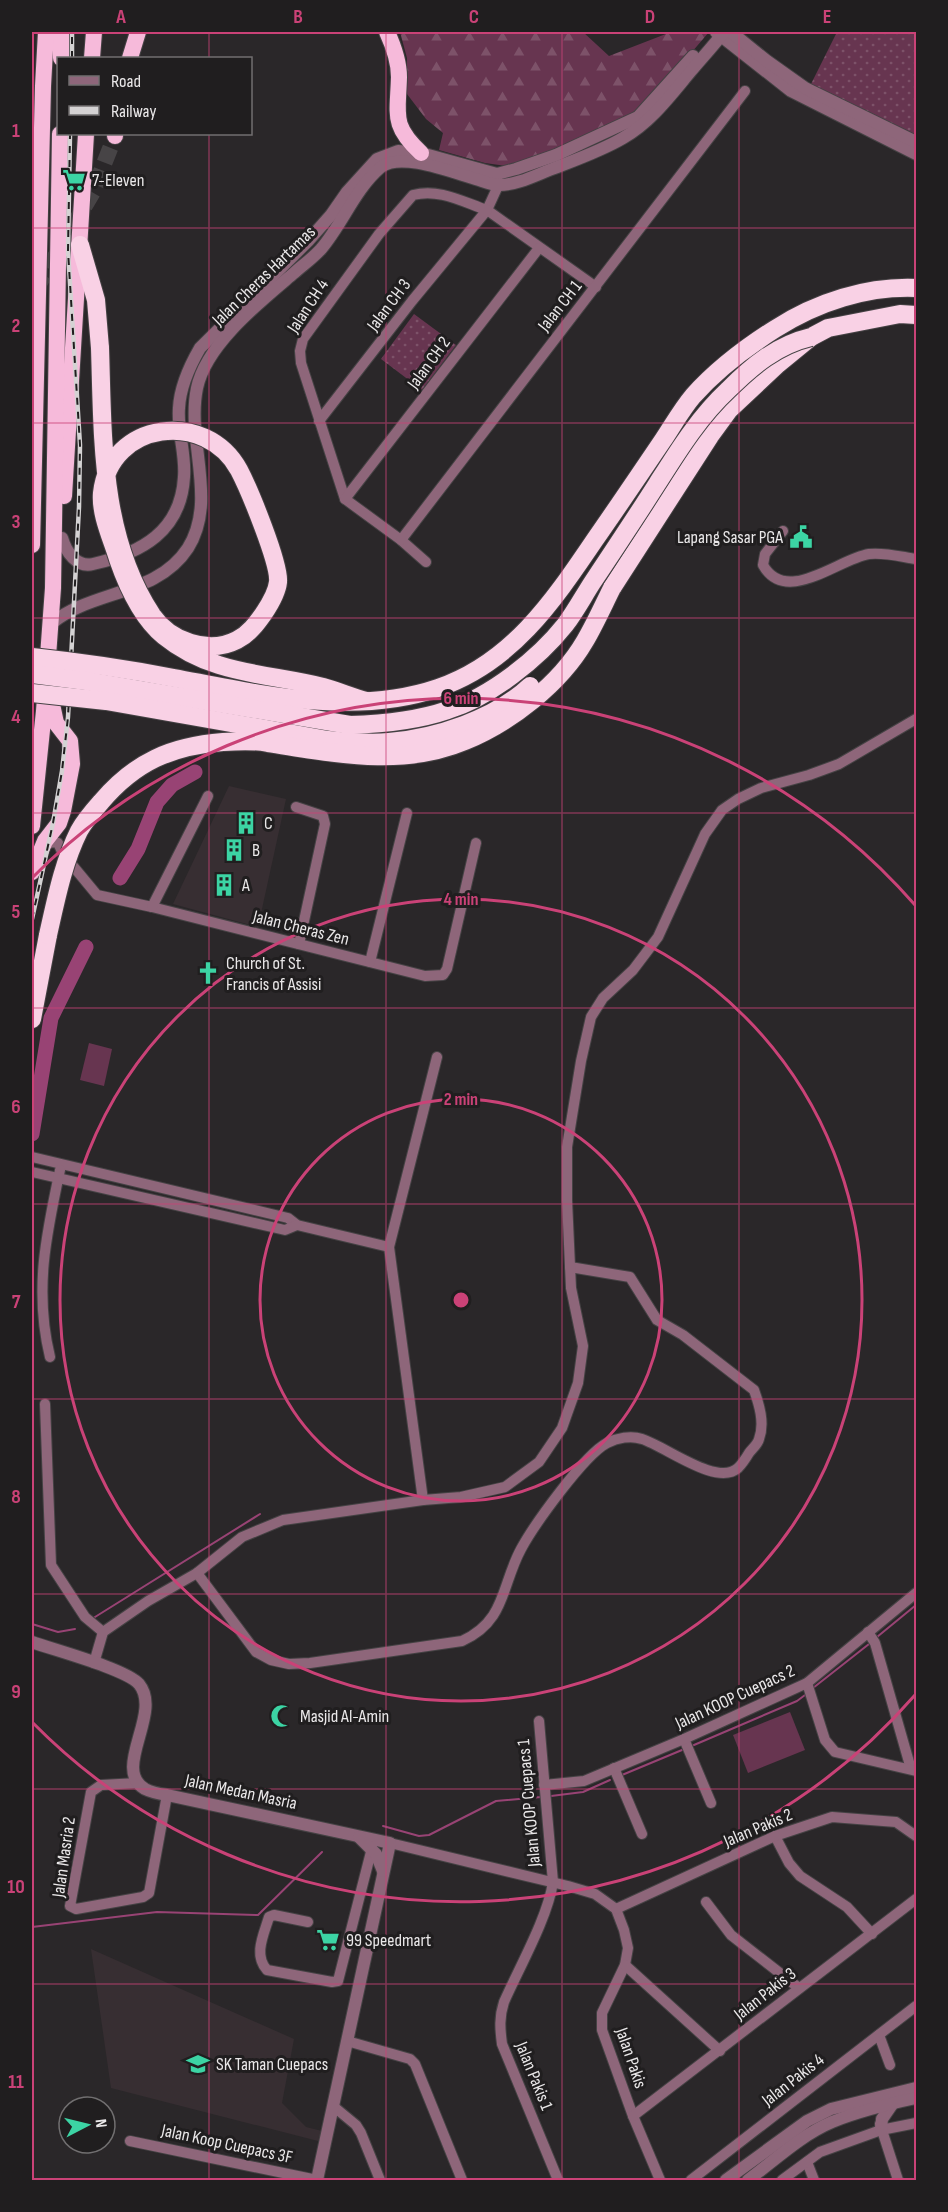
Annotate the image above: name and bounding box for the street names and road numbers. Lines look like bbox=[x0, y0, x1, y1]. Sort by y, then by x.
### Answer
street label: Jalan Cheras Hartamas bbox=[207, 222, 320, 331]
street label: Jalan CH 4 bbox=[282, 275, 333, 338]
street label: Jalan CH 3 bbox=[362, 275, 415, 336]
street label: Jalan CH 1 bbox=[533, 276, 587, 336]
street label: Jalan CH 2 bbox=[402, 333, 455, 394]
street label: Jalan Cheras Zen bbox=[250, 906, 351, 950]
street label: Jalan KOOP Cuepacs 2 bbox=[671, 1660, 798, 1734]
street label: Jalan KOOP Cuepacs 1 bbox=[513, 1738, 545, 1869]
street label: Jalan Medan Masria bbox=[182, 1770, 299, 1814]
street label: Jalan Pakis 2 bbox=[720, 1804, 796, 1852]
street label: Jalan Masria 2 bbox=[48, 1815, 80, 1900]
street label: Jalan Pakis 3 bbox=[729, 1963, 800, 2025]
street label: Jalan Pakis bbox=[611, 2024, 651, 2091]
street label: Jalan Pakis 1 bbox=[510, 2038, 557, 2114]
street label: Jalan Pakis 4 bbox=[757, 2049, 829, 2111]
street label: Jalan Koop Cuepacs 3F bbox=[159, 2120, 294, 2168]

